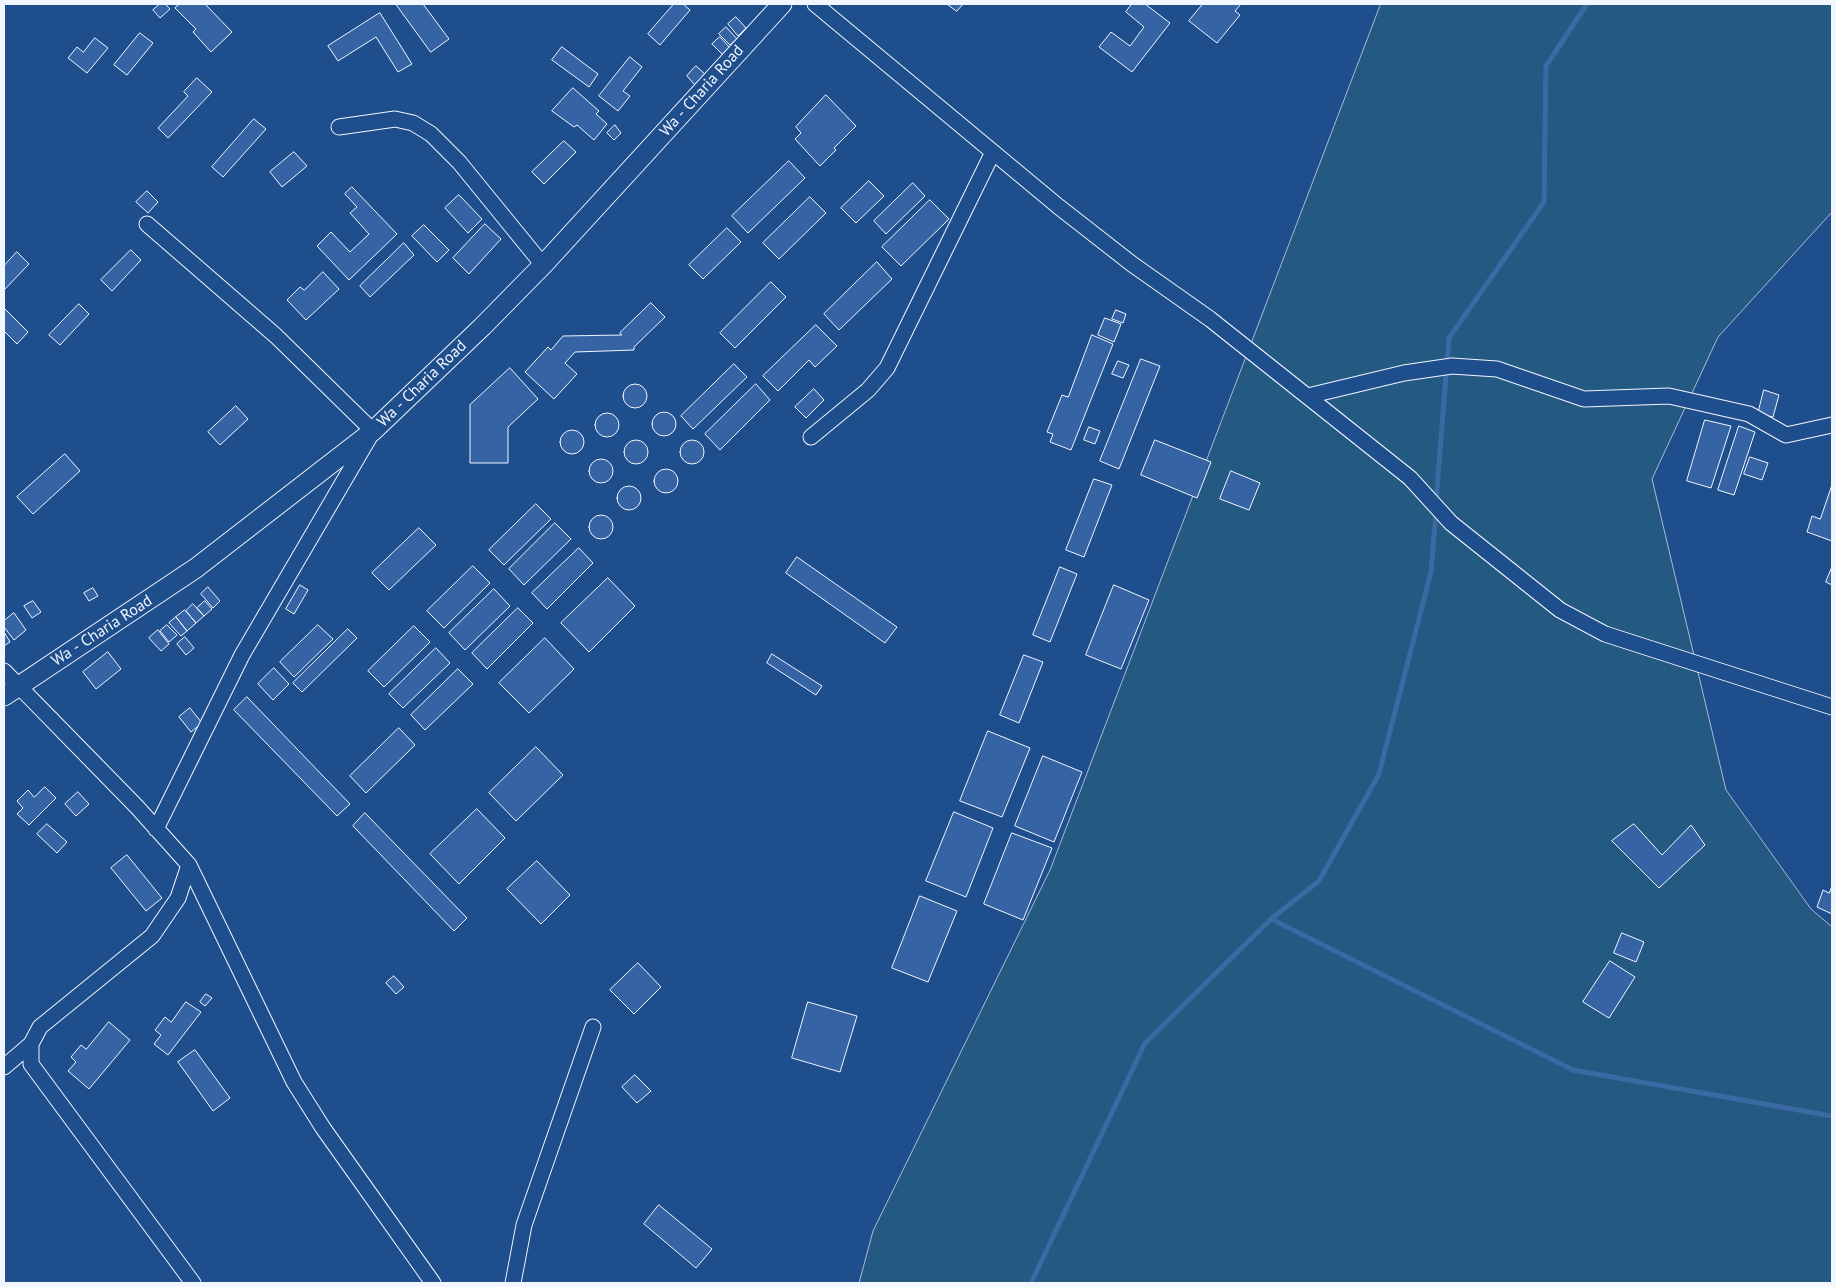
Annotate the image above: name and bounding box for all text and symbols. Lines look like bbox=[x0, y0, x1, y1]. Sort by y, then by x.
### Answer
street label: Wa - Charia Road bbox=[656, 41, 748, 141]
street label: Wa - Charia Road bbox=[373, 337, 471, 431]
street label: Wa - Charia Road bbox=[48, 591, 156, 671]

